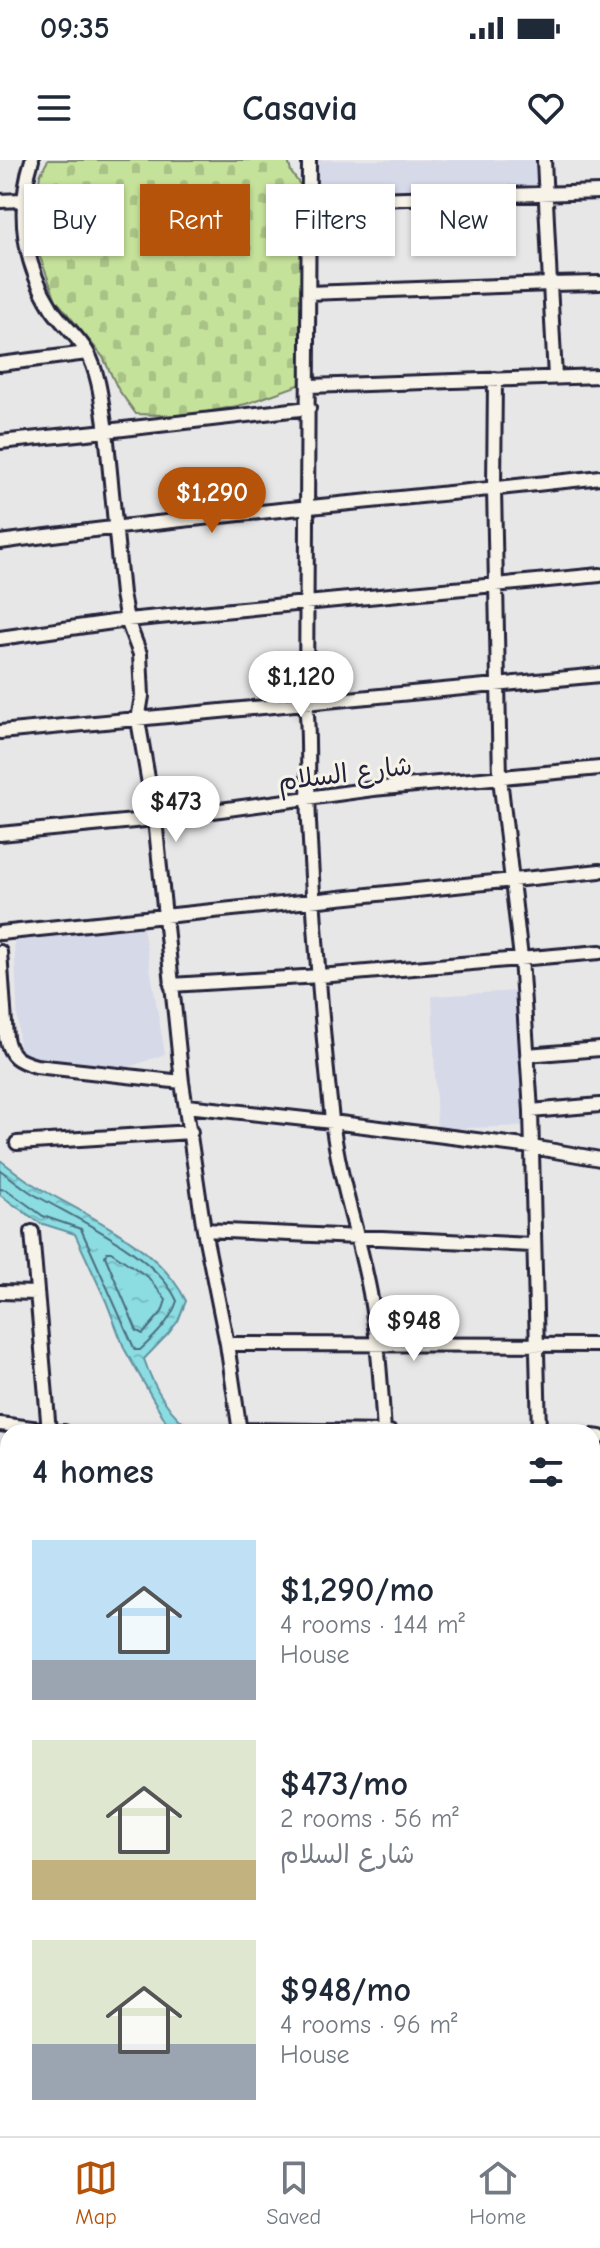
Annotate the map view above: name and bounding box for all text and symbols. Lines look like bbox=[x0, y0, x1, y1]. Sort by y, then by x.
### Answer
text: 09:35 bbox=[40, 11, 110, 46]
icon: menu bbox=[32, 86, 76, 130]
icon: heart bbox=[524, 86, 568, 130]
text: Casavia bbox=[242, 88, 358, 129]
chip: Buy bbox=[24, 184, 124, 256]
chip: Rent bbox=[140, 184, 250, 256]
chip: Filters bbox=[266, 184, 395, 256]
chip: New bbox=[411, 184, 516, 256]
pin: $1,290 bbox=[147, 467, 277, 535]
text: $1,290 bbox=[176, 478, 248, 508]
pin: $1,120 bbox=[236, 651, 366, 719]
text: $1,120 bbox=[267, 662, 335, 692]
street label: شارع السلام bbox=[276, 751, 414, 801]
pin: $473 bbox=[129, 776, 223, 844]
text: $473 bbox=[150, 787, 202, 817]
pin: $948 bbox=[367, 1295, 461, 1363]
text: $948 bbox=[387, 1306, 441, 1336]
icon: filters bbox=[524, 1450, 568, 1494]
text: 4 homes bbox=[32, 1452, 154, 1492]
text: $1,290/mo bbox=[280, 1570, 434, 1610]
icon: home bbox=[96, 1572, 192, 1668]
text: 4 rooms · 144 m² bbox=[280, 1610, 465, 1640]
text: House bbox=[280, 1640, 350, 1670]
text: $473/mo bbox=[280, 1764, 408, 1804]
icon: home bbox=[96, 1772, 192, 1868]
text: 2 rooms · 56 m² bbox=[280, 1804, 459, 1834]
text: شارع السلام bbox=[280, 1840, 415, 1870]
text: $948/mo bbox=[280, 1970, 411, 2010]
icon: home bbox=[96, 1972, 192, 2068]
text: 4 rooms · 96 m² bbox=[280, 2010, 457, 2040]
text: House bbox=[280, 2040, 350, 2070]
tab: Map bbox=[74, 2156, 118, 2230]
tab: Saved bbox=[266, 2156, 321, 2230]
tab: Home bbox=[469, 2156, 526, 2230]

